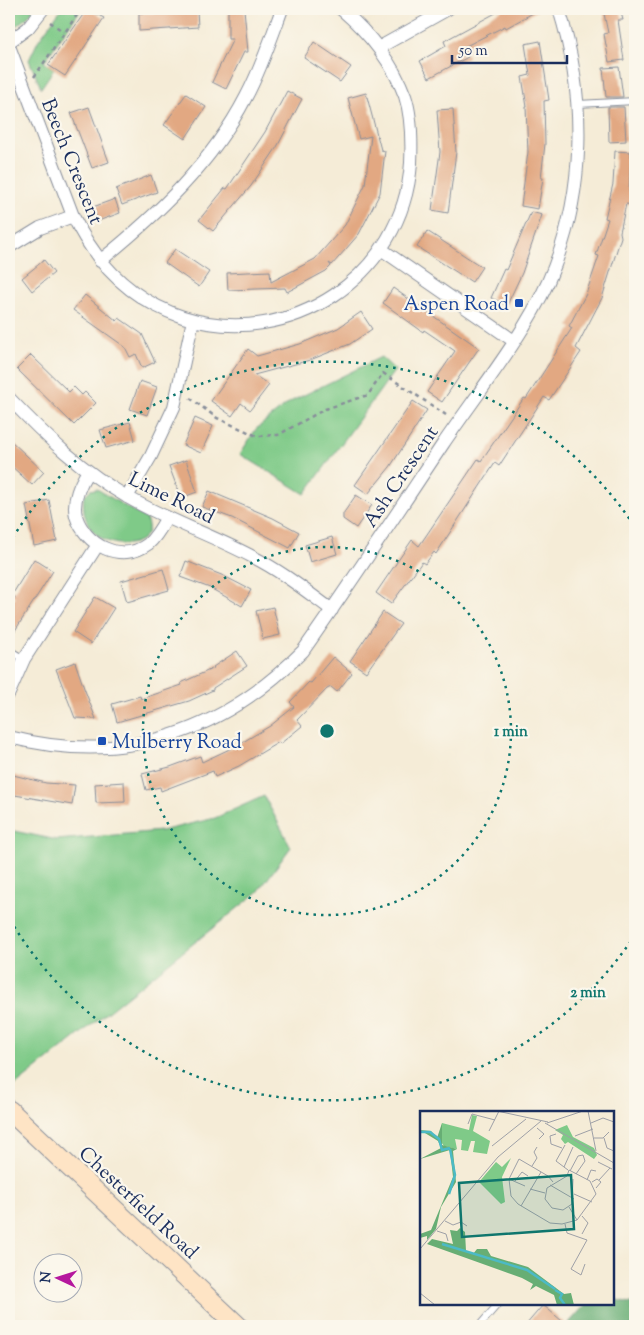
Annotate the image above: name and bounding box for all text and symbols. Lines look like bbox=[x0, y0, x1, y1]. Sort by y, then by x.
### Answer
scale bar bbox=[452, 32, 566, 64]
text: 50 m bbox=[458, 41, 488, 62]
street label: Beech Crescent bbox=[32, 95, 109, 229]
place label: Aspen Road bbox=[403, 291, 509, 320]
marker: Aspen Road bbox=[513, 297, 525, 309]
street label: Ash Crescent bbox=[357, 420, 447, 534]
street label: Lime Road bbox=[123, 466, 219, 533]
centre of rings bbox=[318, 722, 336, 740]
text: 1 min bbox=[494, 722, 528, 743]
place label: Mulberry Road bbox=[112, 729, 242, 758]
marker: Mulberry Road bbox=[96, 735, 108, 747]
text: 2 min bbox=[570, 983, 606, 1004]
inset map bbox=[420, 1111, 614, 1305]
street label: Chesterfield Road bbox=[71, 1141, 204, 1267]
north arrow bbox=[32, 1252, 82, 1302]
text: N bbox=[37, 1271, 57, 1284]

